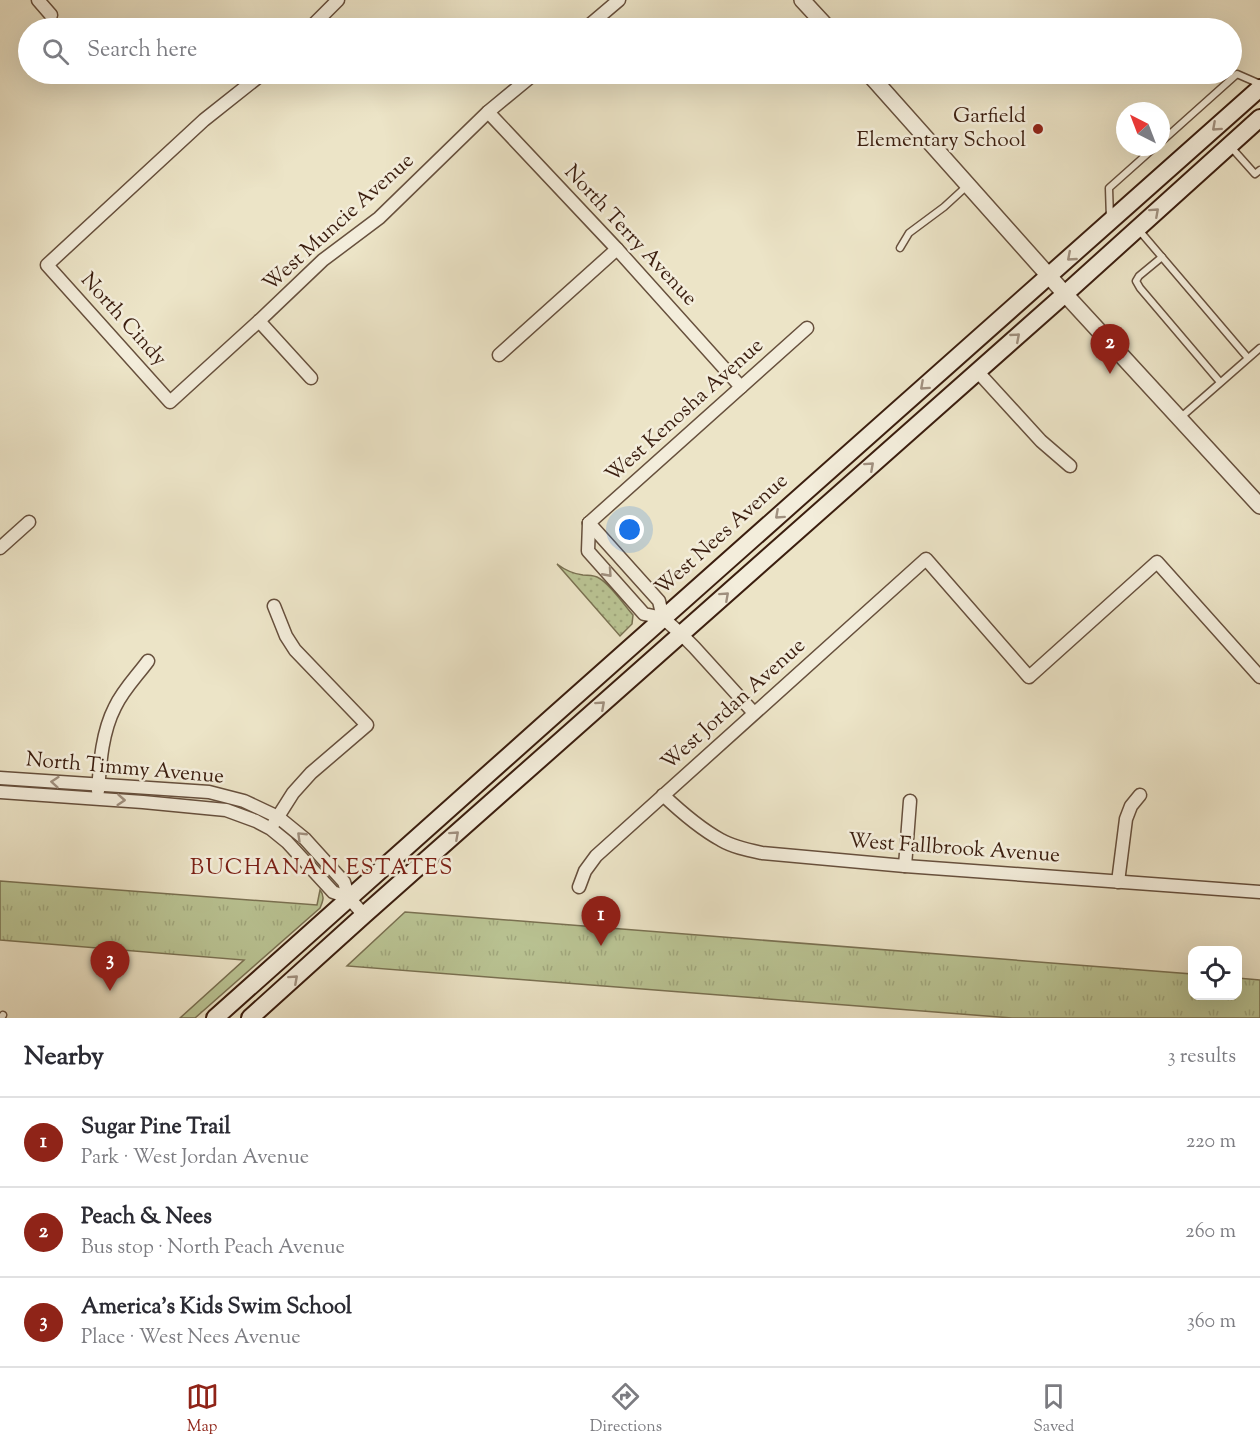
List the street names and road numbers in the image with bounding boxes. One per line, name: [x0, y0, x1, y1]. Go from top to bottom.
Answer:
street label: West Muncie Avenue: [257, 147, 421, 299]
street label: North Terry Avenue: [557, 159, 703, 313]
street label: North Cindy: [73, 267, 174, 374]
street label: West Kenosha Avenue: [599, 332, 771, 490]
street label: West Nees Avenue: [649, 467, 795, 603]
street label: West Jordan Avenue: [655, 632, 813, 778]
street label: North Timmy Avenue: [25, 745, 225, 793]
street label: West Fallbrook Avenue: [847, 827, 1061, 871]

